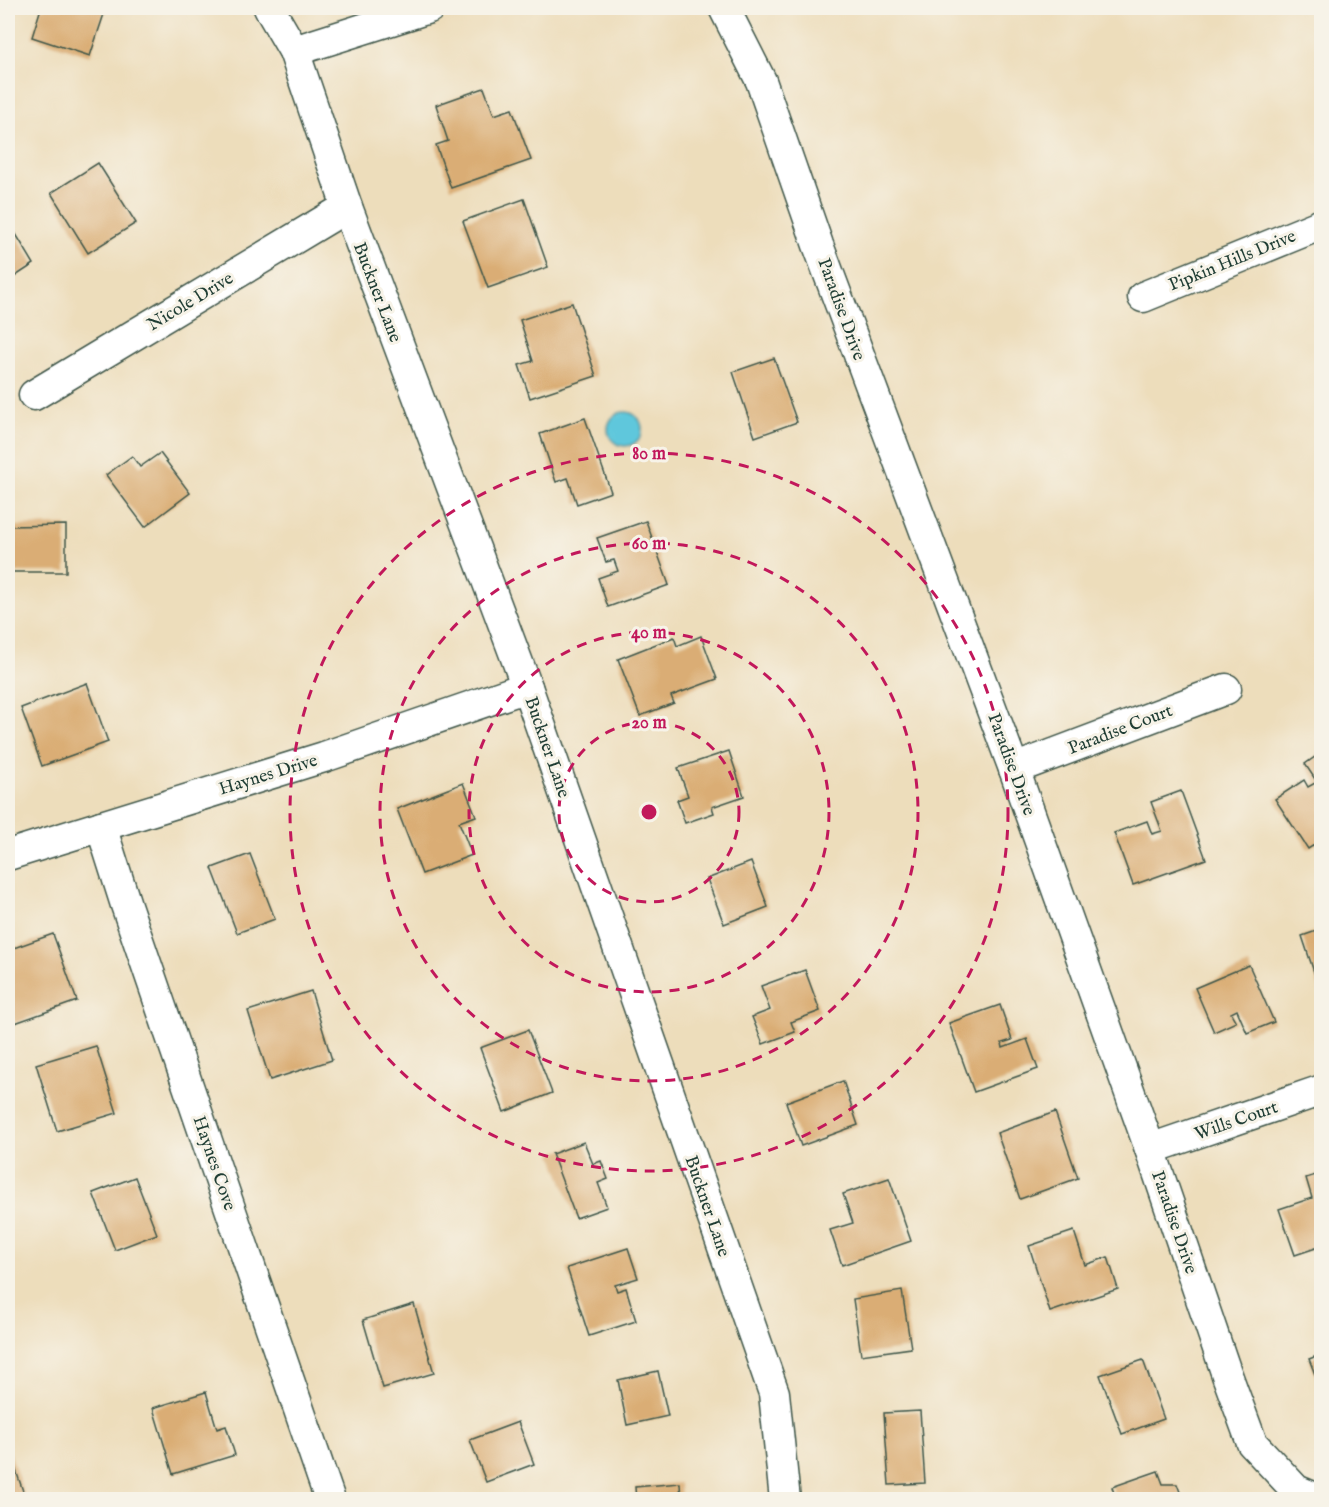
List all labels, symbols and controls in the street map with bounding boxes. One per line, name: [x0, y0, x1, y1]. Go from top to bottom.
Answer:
street label: Pipkin Hills Drive: [1166, 225, 1300, 297]
street label: Buckner Lane: [347, 239, 406, 346]
street label: Paradise Drive: [811, 255, 870, 364]
street label: Nicole Drive: [143, 268, 238, 337]
text: 80 m: [632, 443, 666, 466]
text: 60 m: [632, 533, 666, 556]
text: 40 m: [631, 622, 667, 645]
street label: Buckner Lane: [519, 694, 575, 801]
street label: Paradise Court: [1065, 700, 1176, 761]
street label: Paradise Drive: [981, 710, 1040, 819]
text: 20 m: [631, 712, 667, 735]
street label: Haynes Drive: [216, 750, 321, 801]
centre of rings: [639, 802, 659, 822]
street label: Wills Court: [1192, 1096, 1281, 1146]
street label: Haynes Cove: [187, 1113, 241, 1214]
street label: Buckner Lane: [679, 1153, 735, 1260]
street label: Paradise Drive: [1145, 1168, 1202, 1277]

